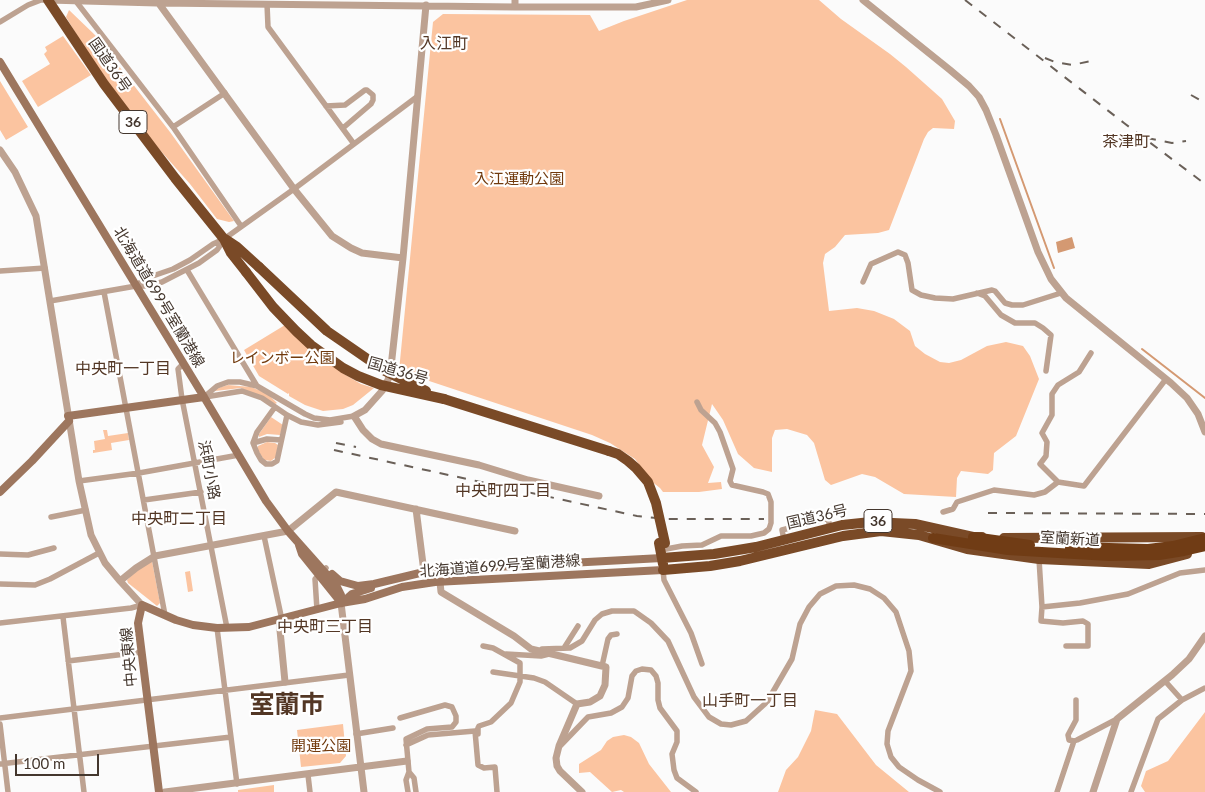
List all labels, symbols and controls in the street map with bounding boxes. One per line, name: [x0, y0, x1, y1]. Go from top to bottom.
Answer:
street label: 国道36号: [85, 34, 135, 96]
district label: 入江町: [420, 34, 468, 54]
road number: 36: [119, 110, 147, 134]
district label: 茶津町: [1102, 132, 1150, 152]
park label: 入江運動公園: [474, 170, 564, 188]
street label: 北海道道699号室蘭港線: [110, 223, 208, 371]
park label: レインボー公園: [230, 349, 334, 367]
street label: 国道36号: [366, 354, 430, 388]
district label: 中央町一丁目: [75, 359, 171, 379]
street label: 浜町小路: [194, 439, 224, 501]
district label: 中央町四丁目: [455, 481, 551, 501]
street label: 国道36号: [785, 501, 849, 533]
district label: 中央町二丁目: [131, 509, 227, 529]
road number: 36: [864, 510, 892, 532]
street label: 室蘭新道: [1040, 528, 1100, 550]
street label: 北海道道699号室蘭港線: [419, 551, 581, 581]
district label: 中央町三丁目: [277, 617, 373, 637]
street label: 中央東線: [117, 626, 141, 688]
district label: 室蘭市: [250, 690, 324, 720]
district label: 山手町一丁目: [702, 691, 798, 711]
park label: 開運公園: [291, 737, 351, 755]
scale bar: [18, 744, 101, 776]
text: 100 m: [23, 754, 65, 772]

